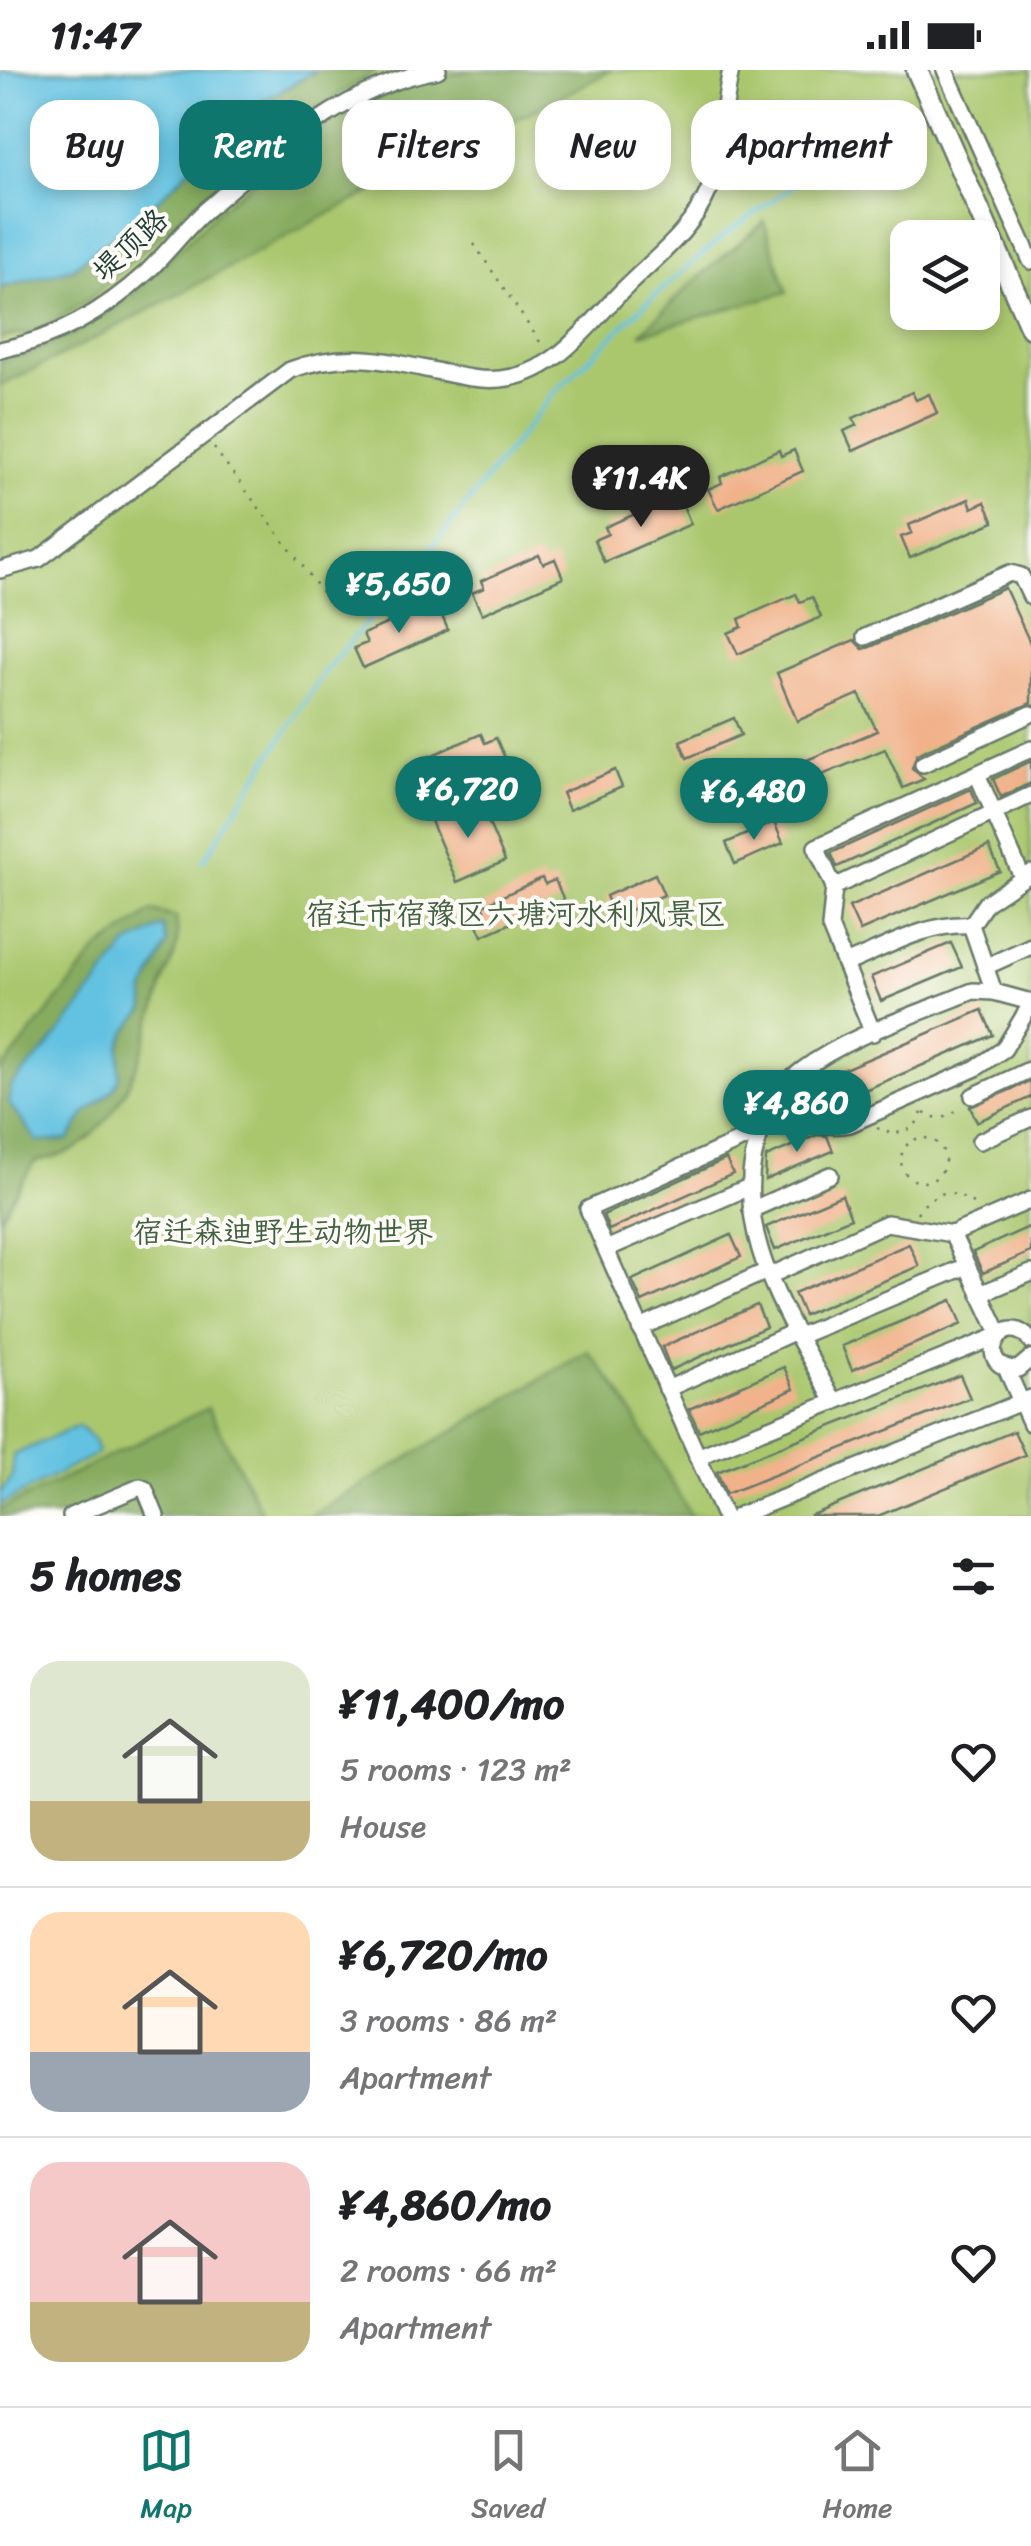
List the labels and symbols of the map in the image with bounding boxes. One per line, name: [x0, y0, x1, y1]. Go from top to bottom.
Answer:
street label: 堤顶路: [79, 195, 181, 295]
pin: ¥11.4K: [560, 445, 722, 530]
pin: ¥5,650: [318, 551, 480, 636]
pin: ¥6,720: [387, 756, 549, 841]
pin: ¥6,480: [673, 758, 835, 843]
park label: 宿迁市宿豫区六塘河水利风景区: [306, 887, 726, 941]
pin: ¥4,860: [716, 1070, 878, 1155]
park label: 宿迁森迪野生动物世界: [133, 1205, 433, 1259]

